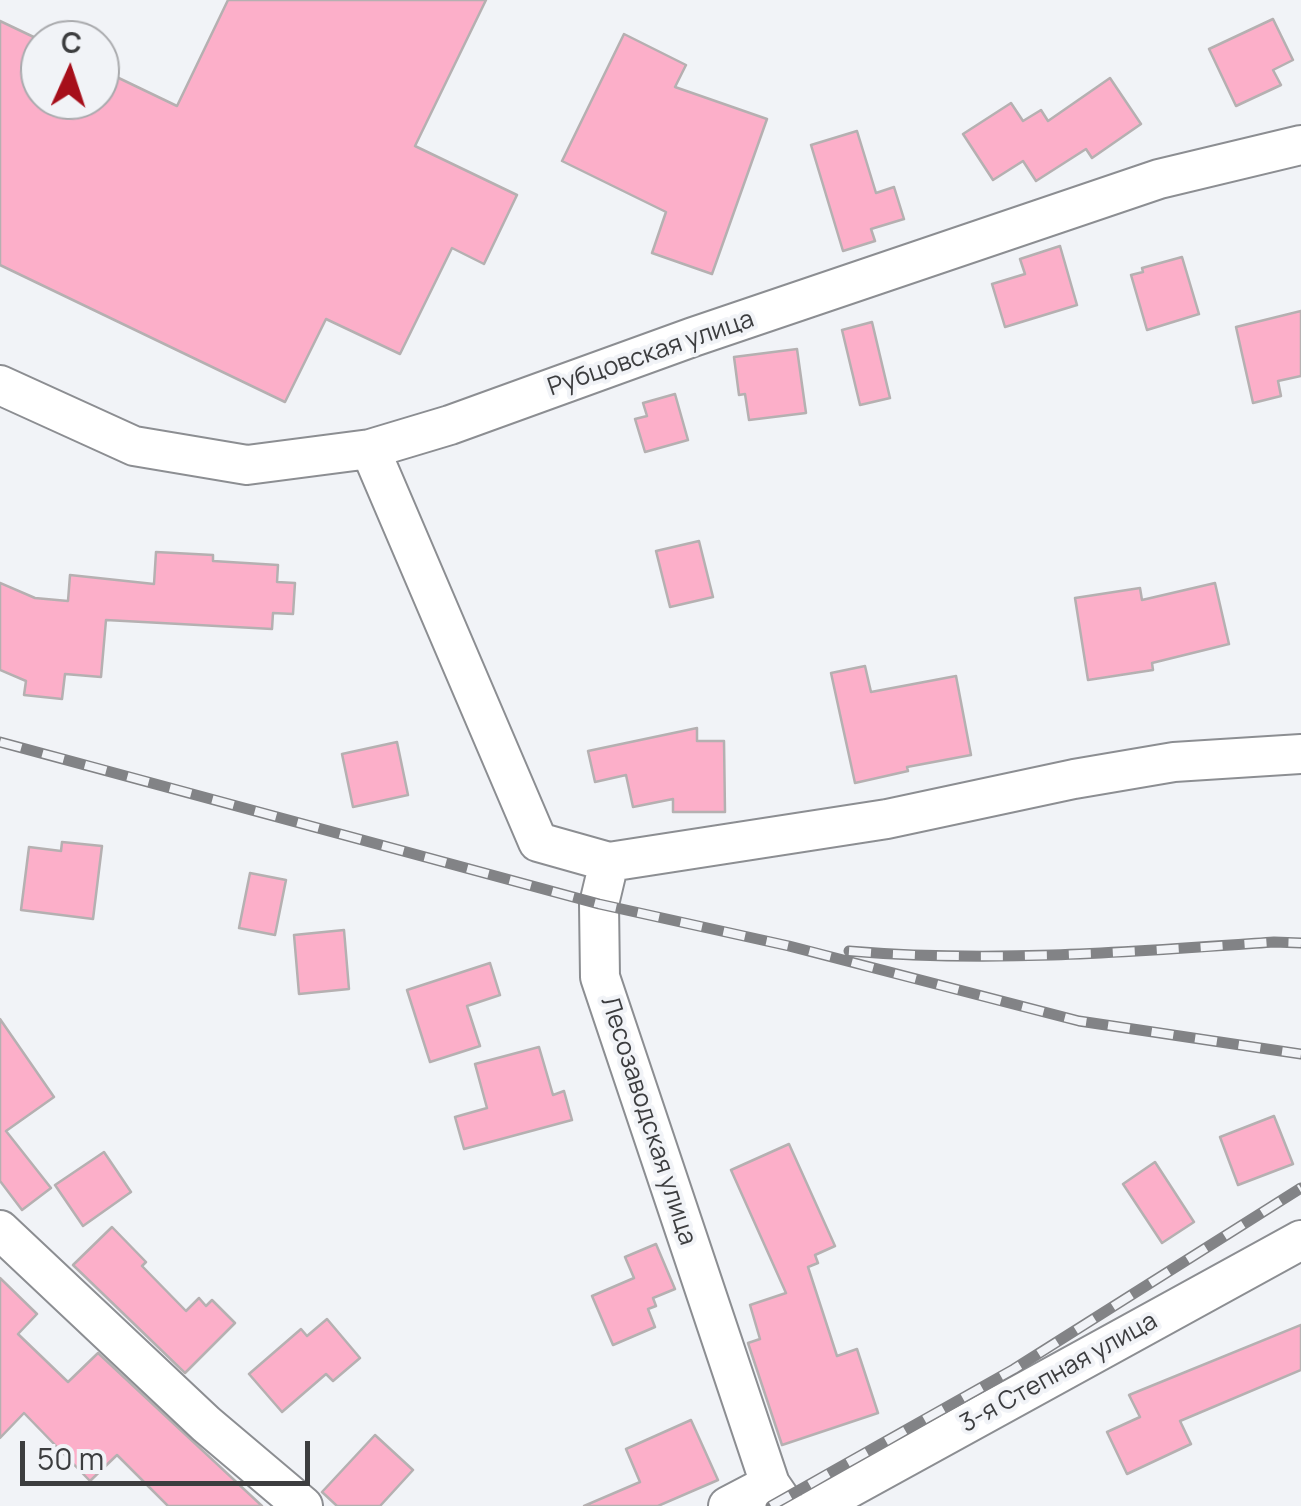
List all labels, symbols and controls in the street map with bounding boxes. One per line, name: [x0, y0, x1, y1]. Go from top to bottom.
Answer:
north arrow: [20, 20, 120, 120]
text: С: [60, 23, 83, 62]
street label: Рубцовская улица: [544, 305, 758, 403]
street label: Лесозаводская улица: [594, 993, 702, 1249]
street label: 3-я Степная улица: [955, 1306, 1163, 1440]
scale bar: [25, 1421, 315, 1483]
text: 50 m: [37, 1438, 104, 1479]

